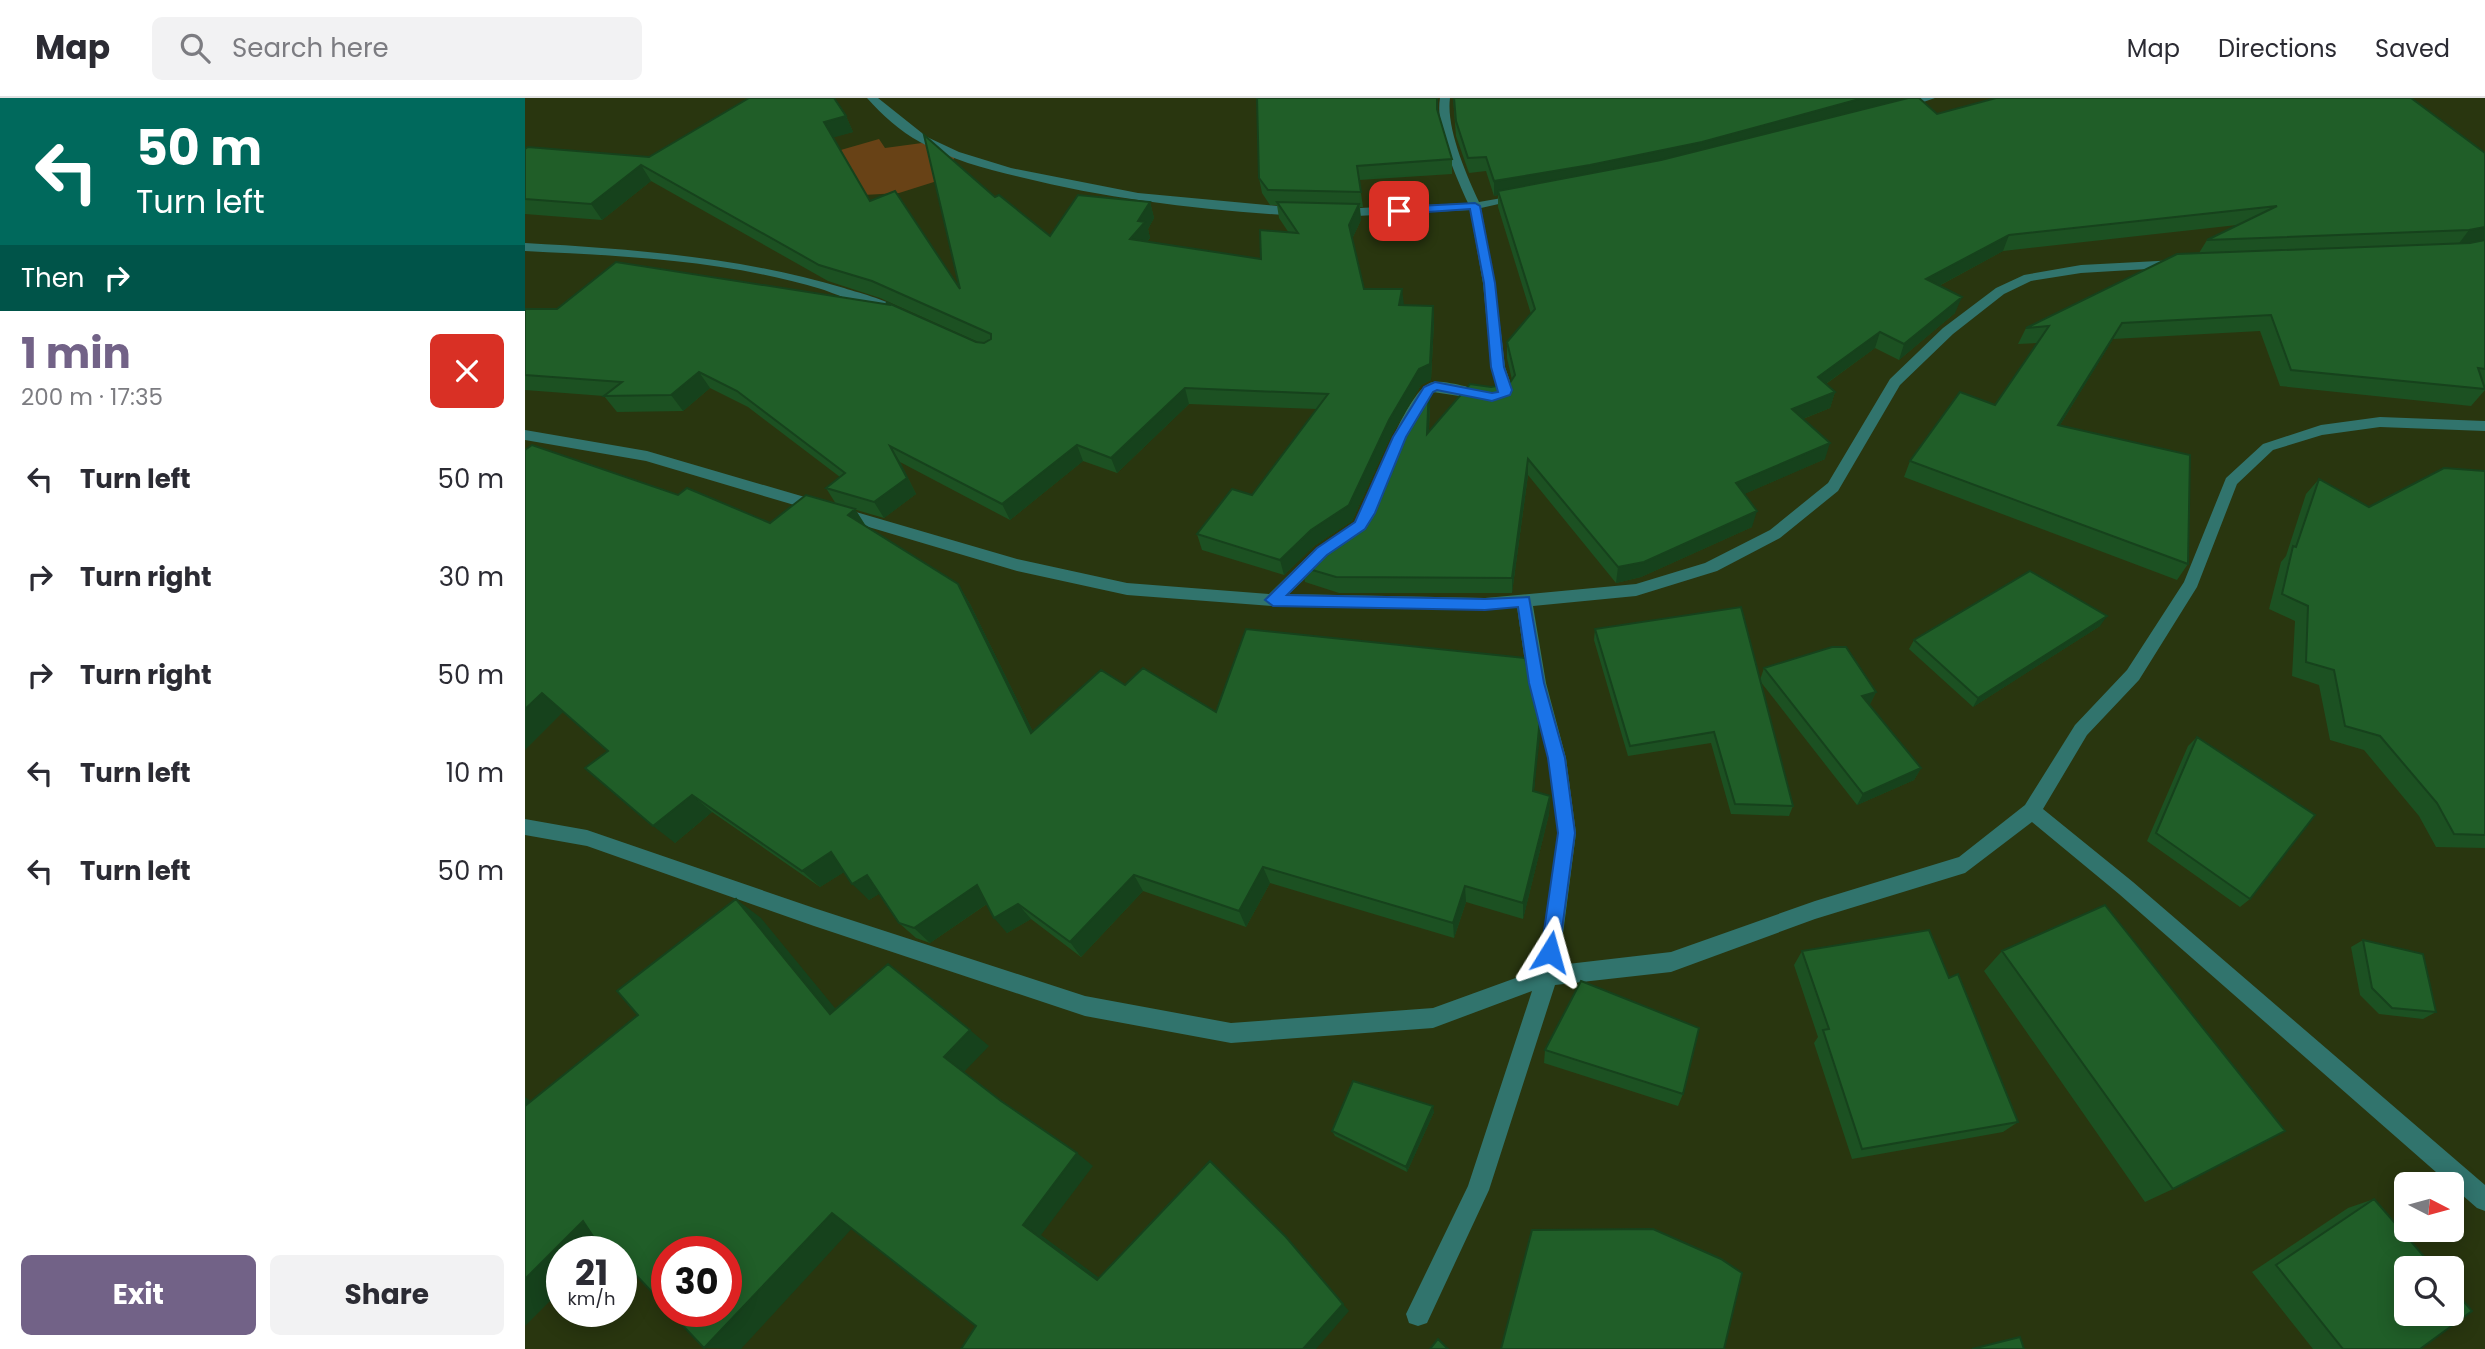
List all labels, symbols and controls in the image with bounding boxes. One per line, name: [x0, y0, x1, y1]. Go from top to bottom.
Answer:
search box: [152, 17, 642, 80]
text: Map: [35, 24, 110, 71]
icon: search: [176, 29, 214, 67]
text: Search here: [232, 30, 389, 66]
text: Map: [2127, 32, 2180, 65]
text: Directions: [2218, 32, 2337, 65]
text: Saved: [2375, 32, 2450, 65]
text: 50 m: [136, 114, 262, 182]
icon: left: [21, 126, 112, 217]
text: Turn left: [136, 179, 265, 224]
pin: [1369, 181, 1429, 241]
icon: arrive: [1380, 192, 1418, 230]
icon: right: [98, 259, 136, 297]
text: Then: [21, 260, 84, 296]
text: 1 min: [21, 324, 131, 383]
button: close: [430, 334, 504, 408]
text: 200 m · 17:35: [21, 381, 163, 413]
icon: left: [21, 460, 59, 498]
text: Turn left: [80, 461, 191, 497]
text: 50 m: [438, 461, 504, 497]
icon: right: [21, 558, 59, 596]
text: Turn right: [80, 559, 212, 595]
text: 30 m: [439, 559, 504, 595]
icon: right: [21, 656, 59, 694]
text: Turn right: [80, 657, 212, 693]
text: 50 m: [438, 657, 504, 693]
icon: left: [21, 754, 59, 792]
text: Turn left: [80, 755, 191, 791]
text: 10 m: [446, 755, 504, 791]
icon: left: [21, 852, 59, 890]
text: Turn left: [80, 853, 191, 889]
text: 50 m: [438, 853, 504, 889]
position arrow: [1513, 915, 1587, 989]
north arrow: [2394, 1172, 2464, 1242]
map controls: [2394, 1172, 2464, 1326]
speed limit sign: 30: [651, 1236, 742, 1327]
text: 21: [575, 1248, 608, 1297]
button: Exit: [21, 1255, 256, 1335]
button: Share: [270, 1255, 504, 1335]
button: search: [2394, 1256, 2464, 1326]
text: km/h: [568, 1286, 615, 1311]

